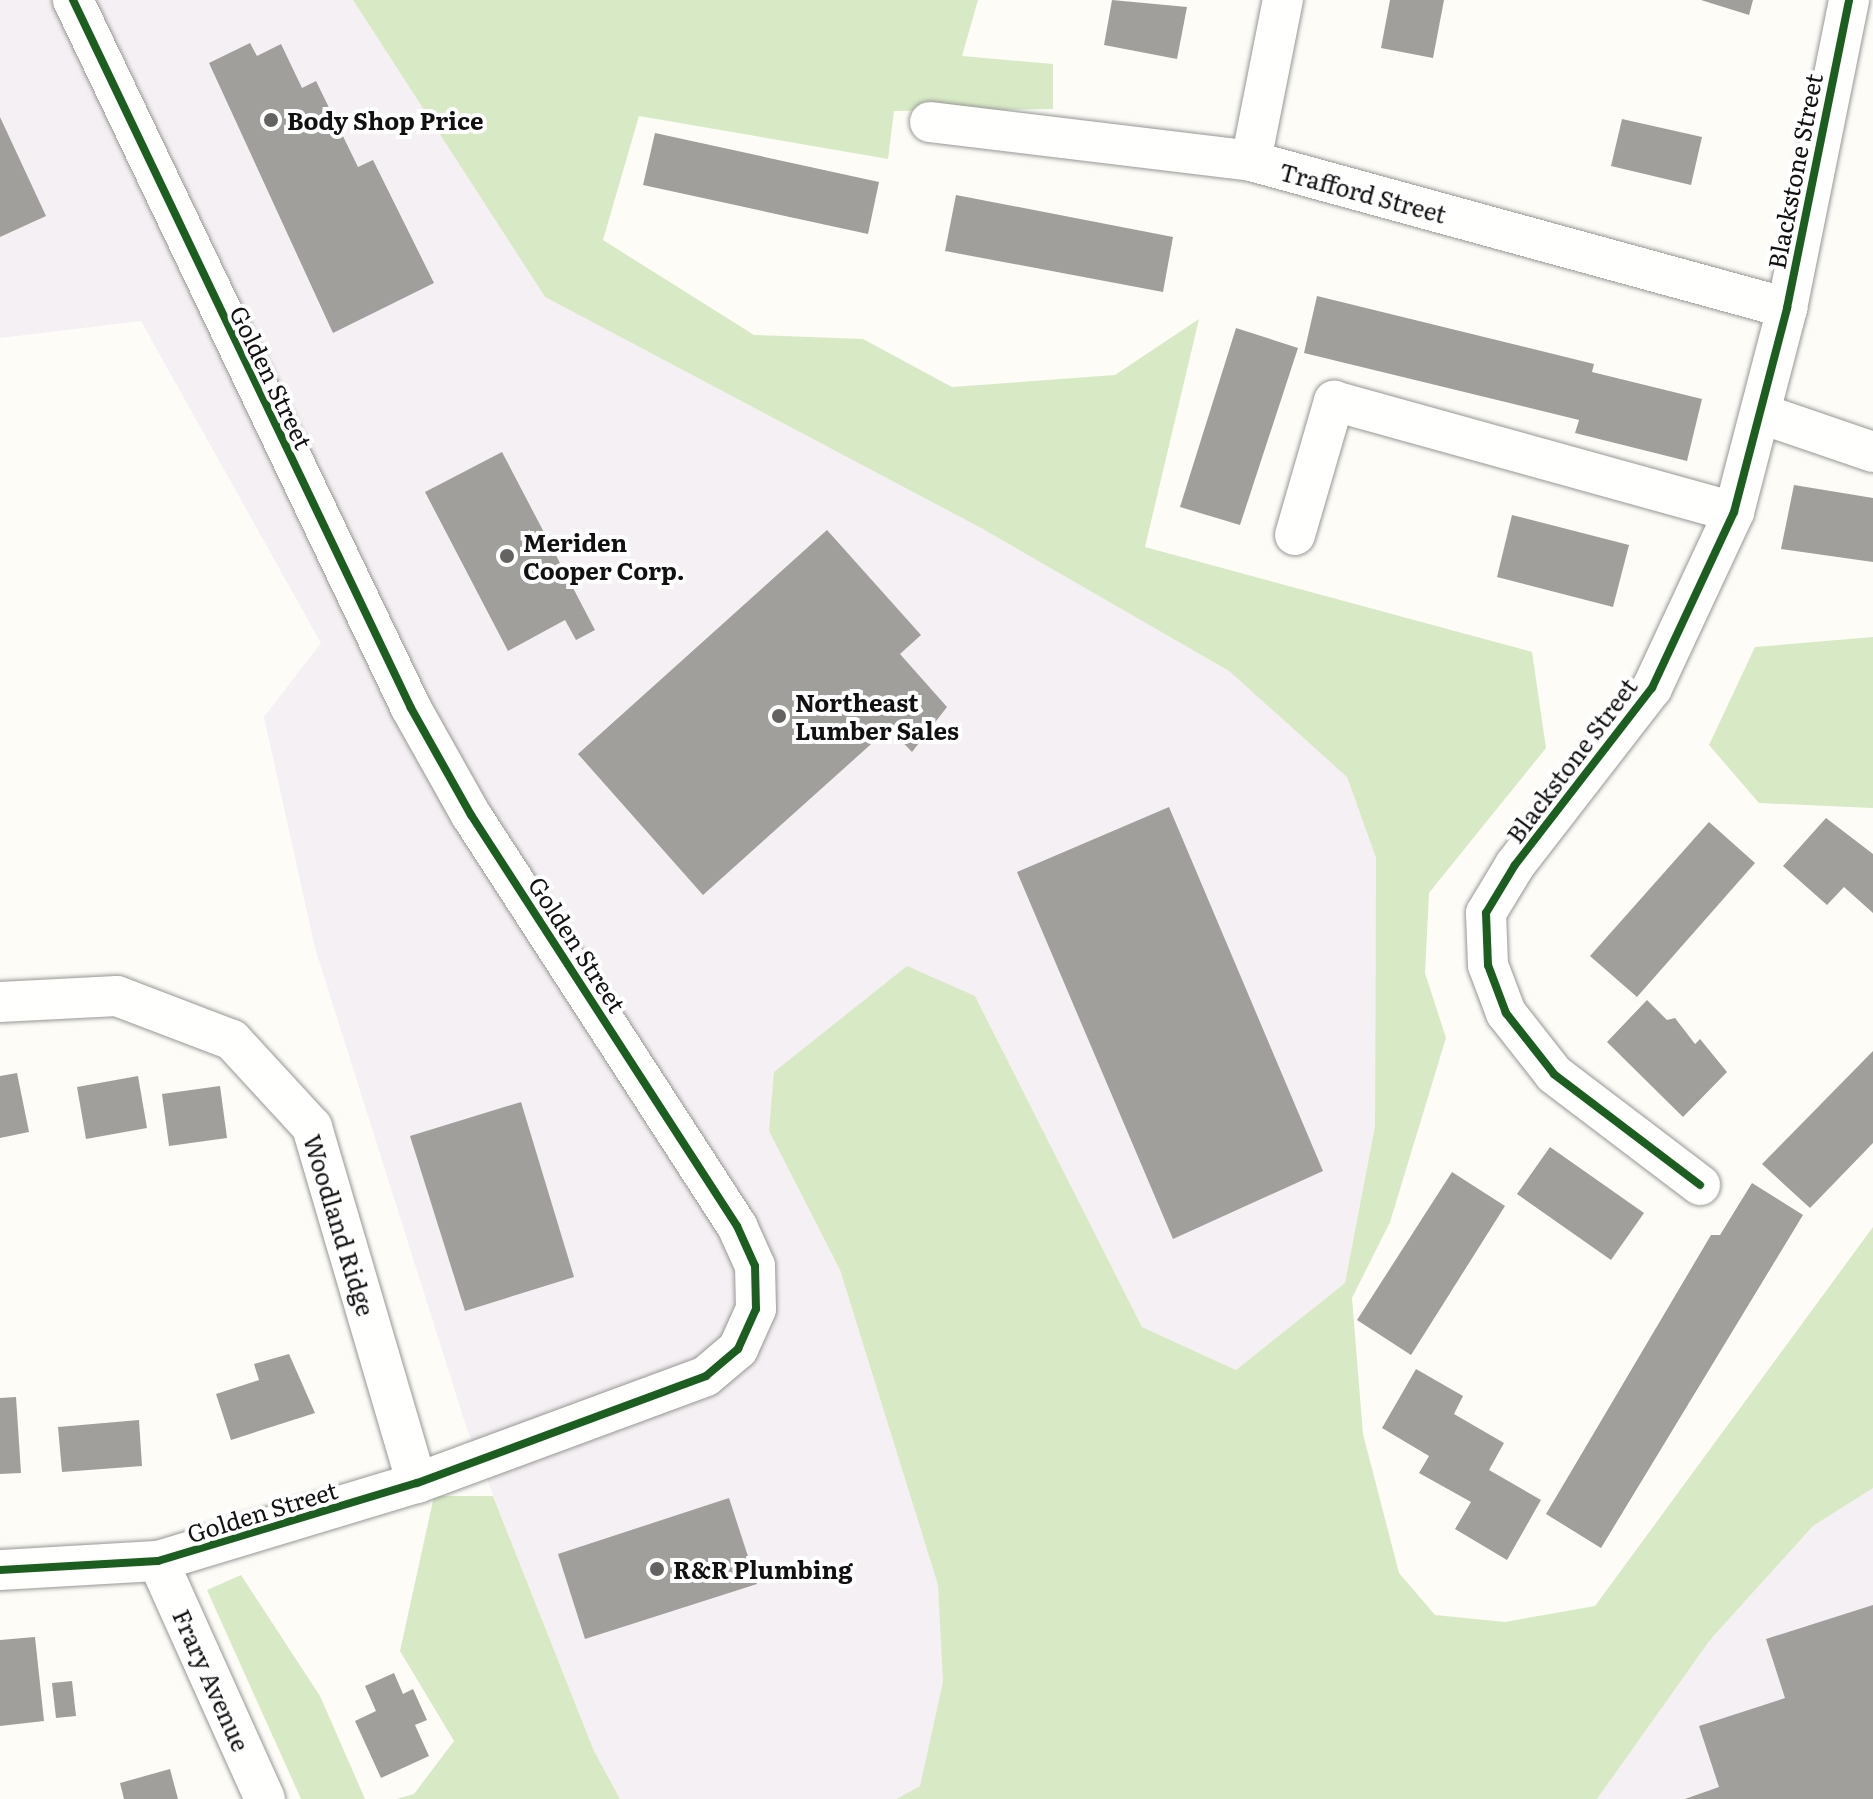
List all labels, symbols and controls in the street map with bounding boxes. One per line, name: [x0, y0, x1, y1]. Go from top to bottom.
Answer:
street label: Blackstone Street: [1761, 71, 1827, 271]
place label: Body Shop Price: [287, 106, 484, 134]
marker: Body Shop Price: [262, 111, 280, 129]
street label: Trafford Street: [1276, 156, 1450, 228]
street label: Golden Street: [225, 301, 319, 453]
place label: Meriden Cooper Corp.: [523, 528, 685, 584]
marker: Meriden Cooper Corp.: [498, 547, 516, 565]
street label: Blackstone Street: [1500, 672, 1642, 848]
place label: Northeast Lumber Sales: [795, 688, 959, 744]
marker: Northeast Lumber Sales: [770, 707, 788, 725]
street label: Golden Street: [524, 871, 632, 1017]
street label: Woodland Ridge: [299, 1131, 381, 1319]
street label: Golden Street: [183, 1474, 341, 1548]
place label: R&R Plumbing: [673, 1555, 853, 1583]
marker: R&R Plumbing: [648, 1560, 666, 1578]
street label: Frary Avenue: [168, 1604, 256, 1756]

